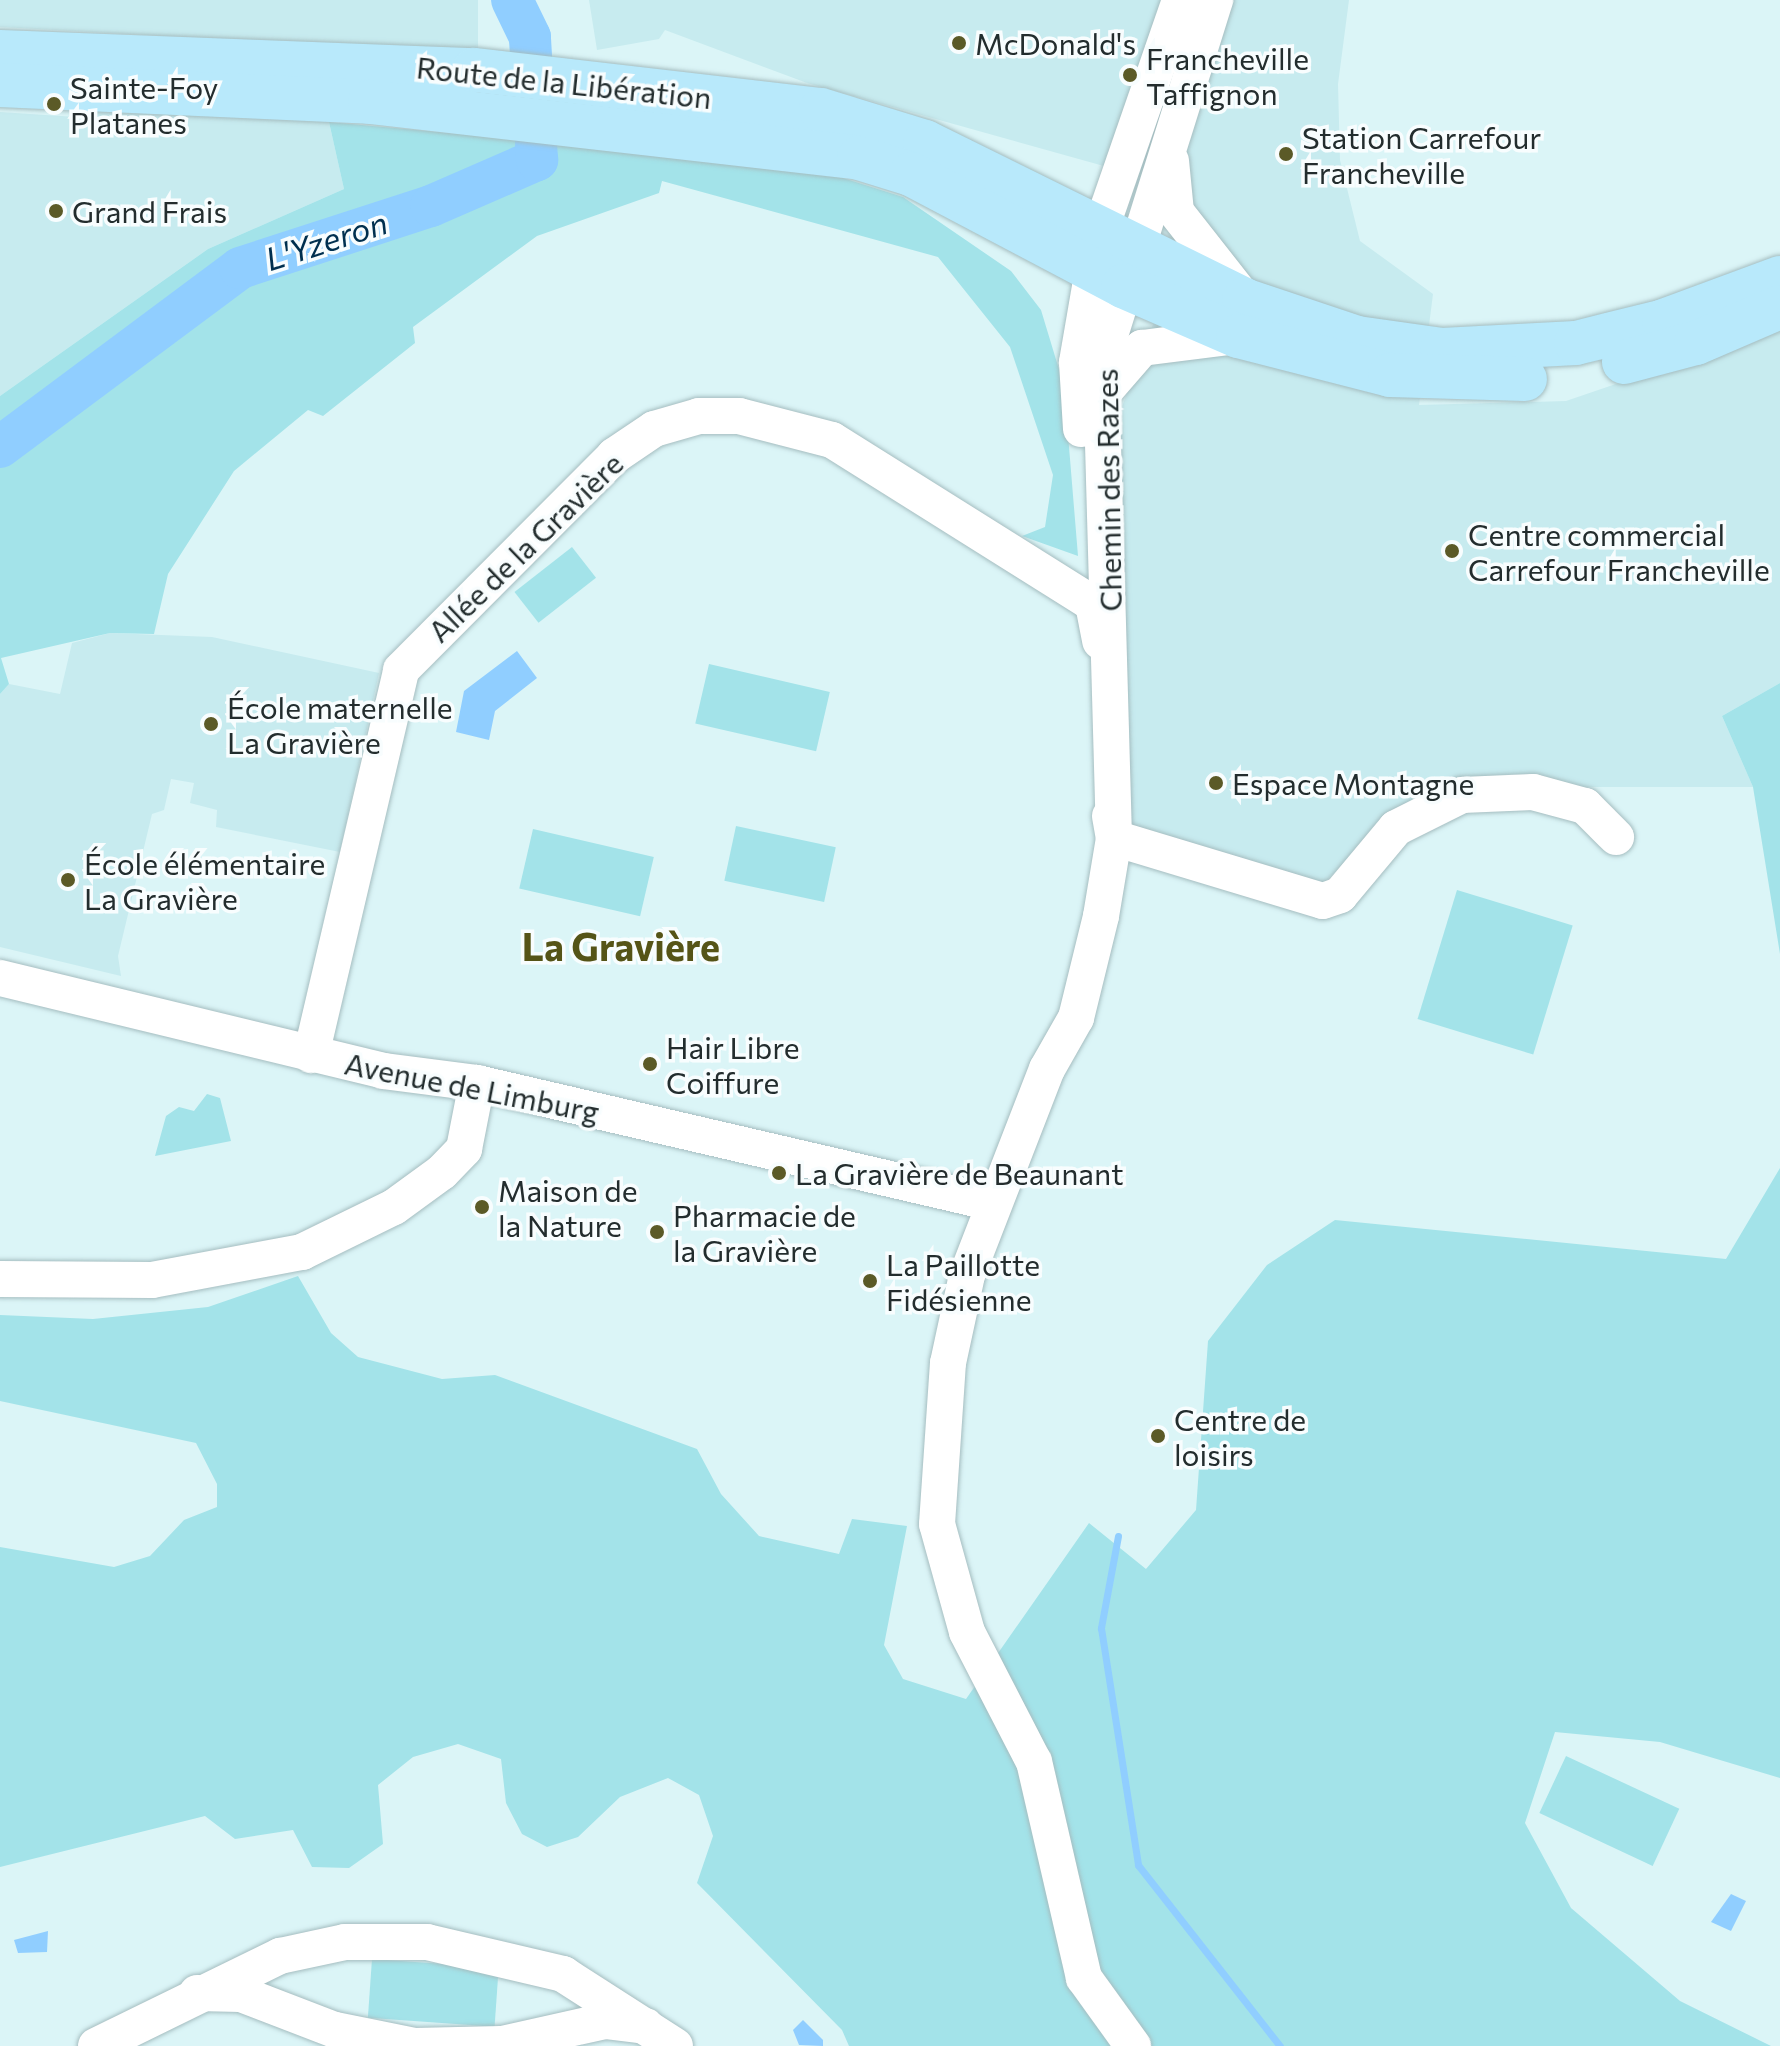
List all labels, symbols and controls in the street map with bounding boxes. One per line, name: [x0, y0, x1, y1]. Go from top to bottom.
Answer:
place label: McDonald's: [975, 25, 1136, 61]
marker: McDonald's: [950, 34, 968, 52]
place label: Francheville Taffignon: [1146, 40, 1309, 110]
street label: Route de la Libération: [415, 49, 713, 115]
marker: Francheville Taffignon: [1121, 66, 1139, 84]
place label: Sainte-Foy Platanes: [70, 69, 218, 140]
marker: Sainte-Foy Platanes: [45, 95, 63, 113]
place label: Station Carrefour Francheville: [1302, 119, 1541, 190]
marker: Station Carrefour Francheville: [1277, 145, 1295, 163]
place label: Grand Frais: [72, 193, 227, 229]
marker: Grand Frais: [47, 202, 65, 220]
water label: L'Yzeron: [260, 202, 392, 278]
street label: Chemin des Razes: [1088, 368, 1128, 612]
street label: Allée de la Gravière: [420, 445, 630, 649]
place label: Centre commercial Carrefour Francheville: [1468, 516, 1770, 586]
marker: Centre commercial Carrefour Francheville: [1443, 542, 1461, 560]
place label: École maternelle La Gravière: [227, 689, 453, 760]
marker: École maternelle La Gravière: [202, 715, 220, 733]
place label: Espace Montagne: [1232, 765, 1474, 801]
marker: Espace Montagne: [1207, 774, 1225, 792]
place label: École élémentaire La Gravière: [84, 845, 325, 916]
marker: École élémentaire La Gravière: [59, 871, 77, 889]
district label: La Gravière: [522, 923, 720, 969]
place label: Hair Libre Coiffure: [666, 1029, 800, 1100]
street label: Avenue de Limburg: [342, 1045, 602, 1129]
marker: Hair Libre Coiffure: [641, 1055, 659, 1073]
place label: La Gravière de Beaunant: [795, 1155, 1123, 1191]
marker: La Gravière de Beaunant: [770, 1164, 788, 1182]
place label: Maison de la Nature: [498, 1172, 637, 1242]
place label: Pharmacie de la Gravière: [673, 1197, 856, 1268]
marker: Maison de la Nature: [473, 1198, 491, 1216]
marker: Pharmacie de la Gravière: [648, 1223, 666, 1241]
place label: La Paillotte Fidésienne: [886, 1246, 1040, 1316]
marker: La Paillotte Fidésienne: [861, 1272, 879, 1290]
place label: Centre de loisirs: [1174, 1401, 1306, 1472]
marker: Centre de loisirs: [1149, 1427, 1167, 1445]

